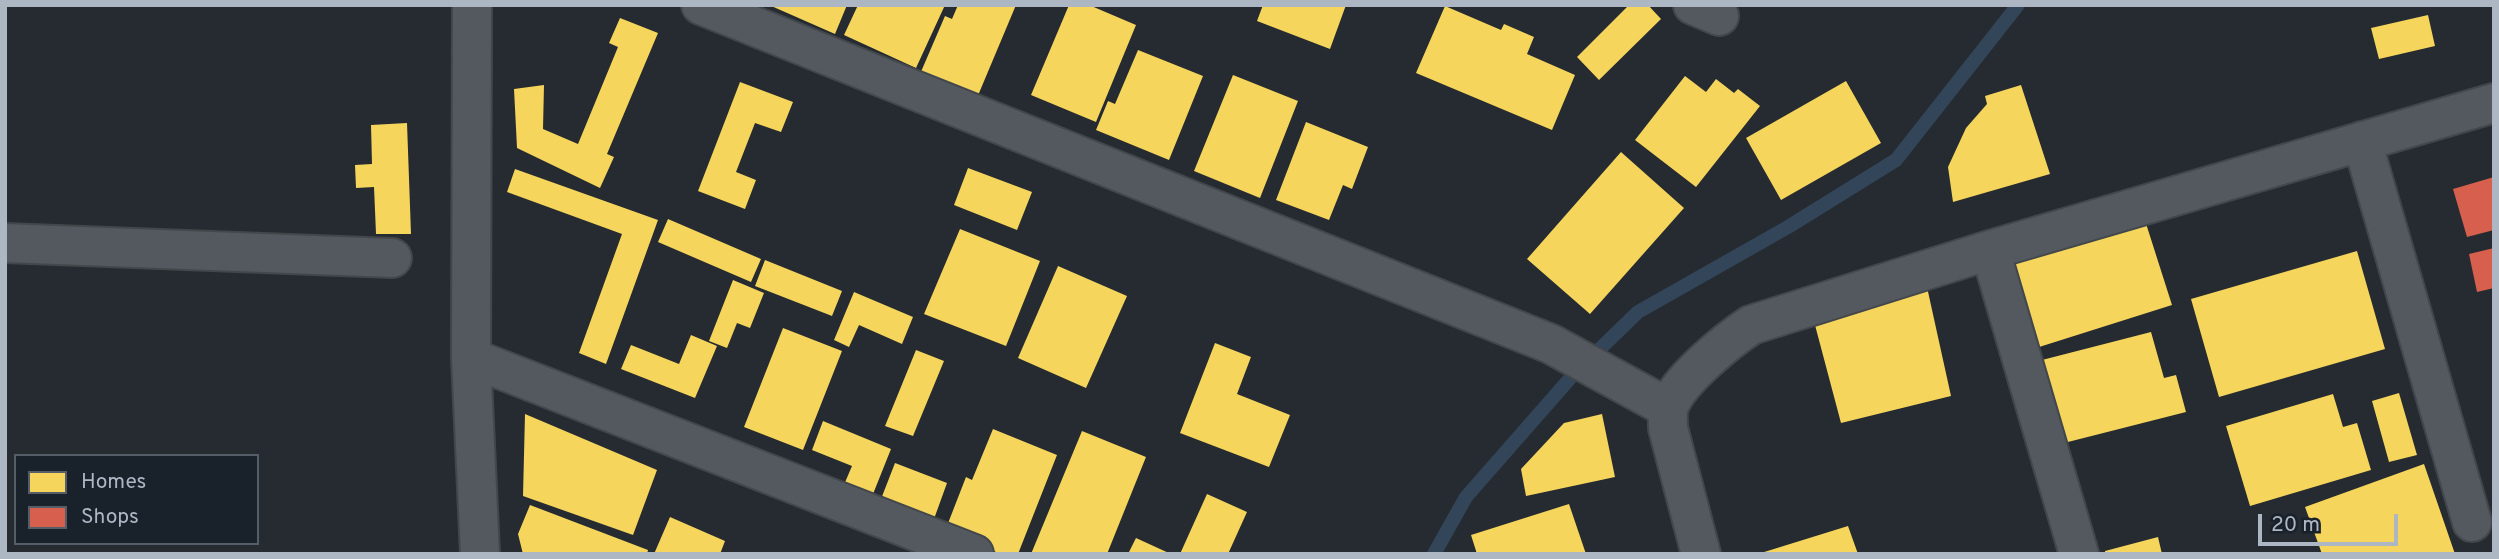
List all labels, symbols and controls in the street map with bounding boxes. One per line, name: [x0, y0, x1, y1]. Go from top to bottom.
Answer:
legend: [14, 454, 259, 545]
text: Homes: [81, 469, 146, 496]
scale bar: [2261, 500, 2401, 544]
text: Shops: [81, 504, 139, 531]
text: 20 m: [2271, 512, 2320, 539]

